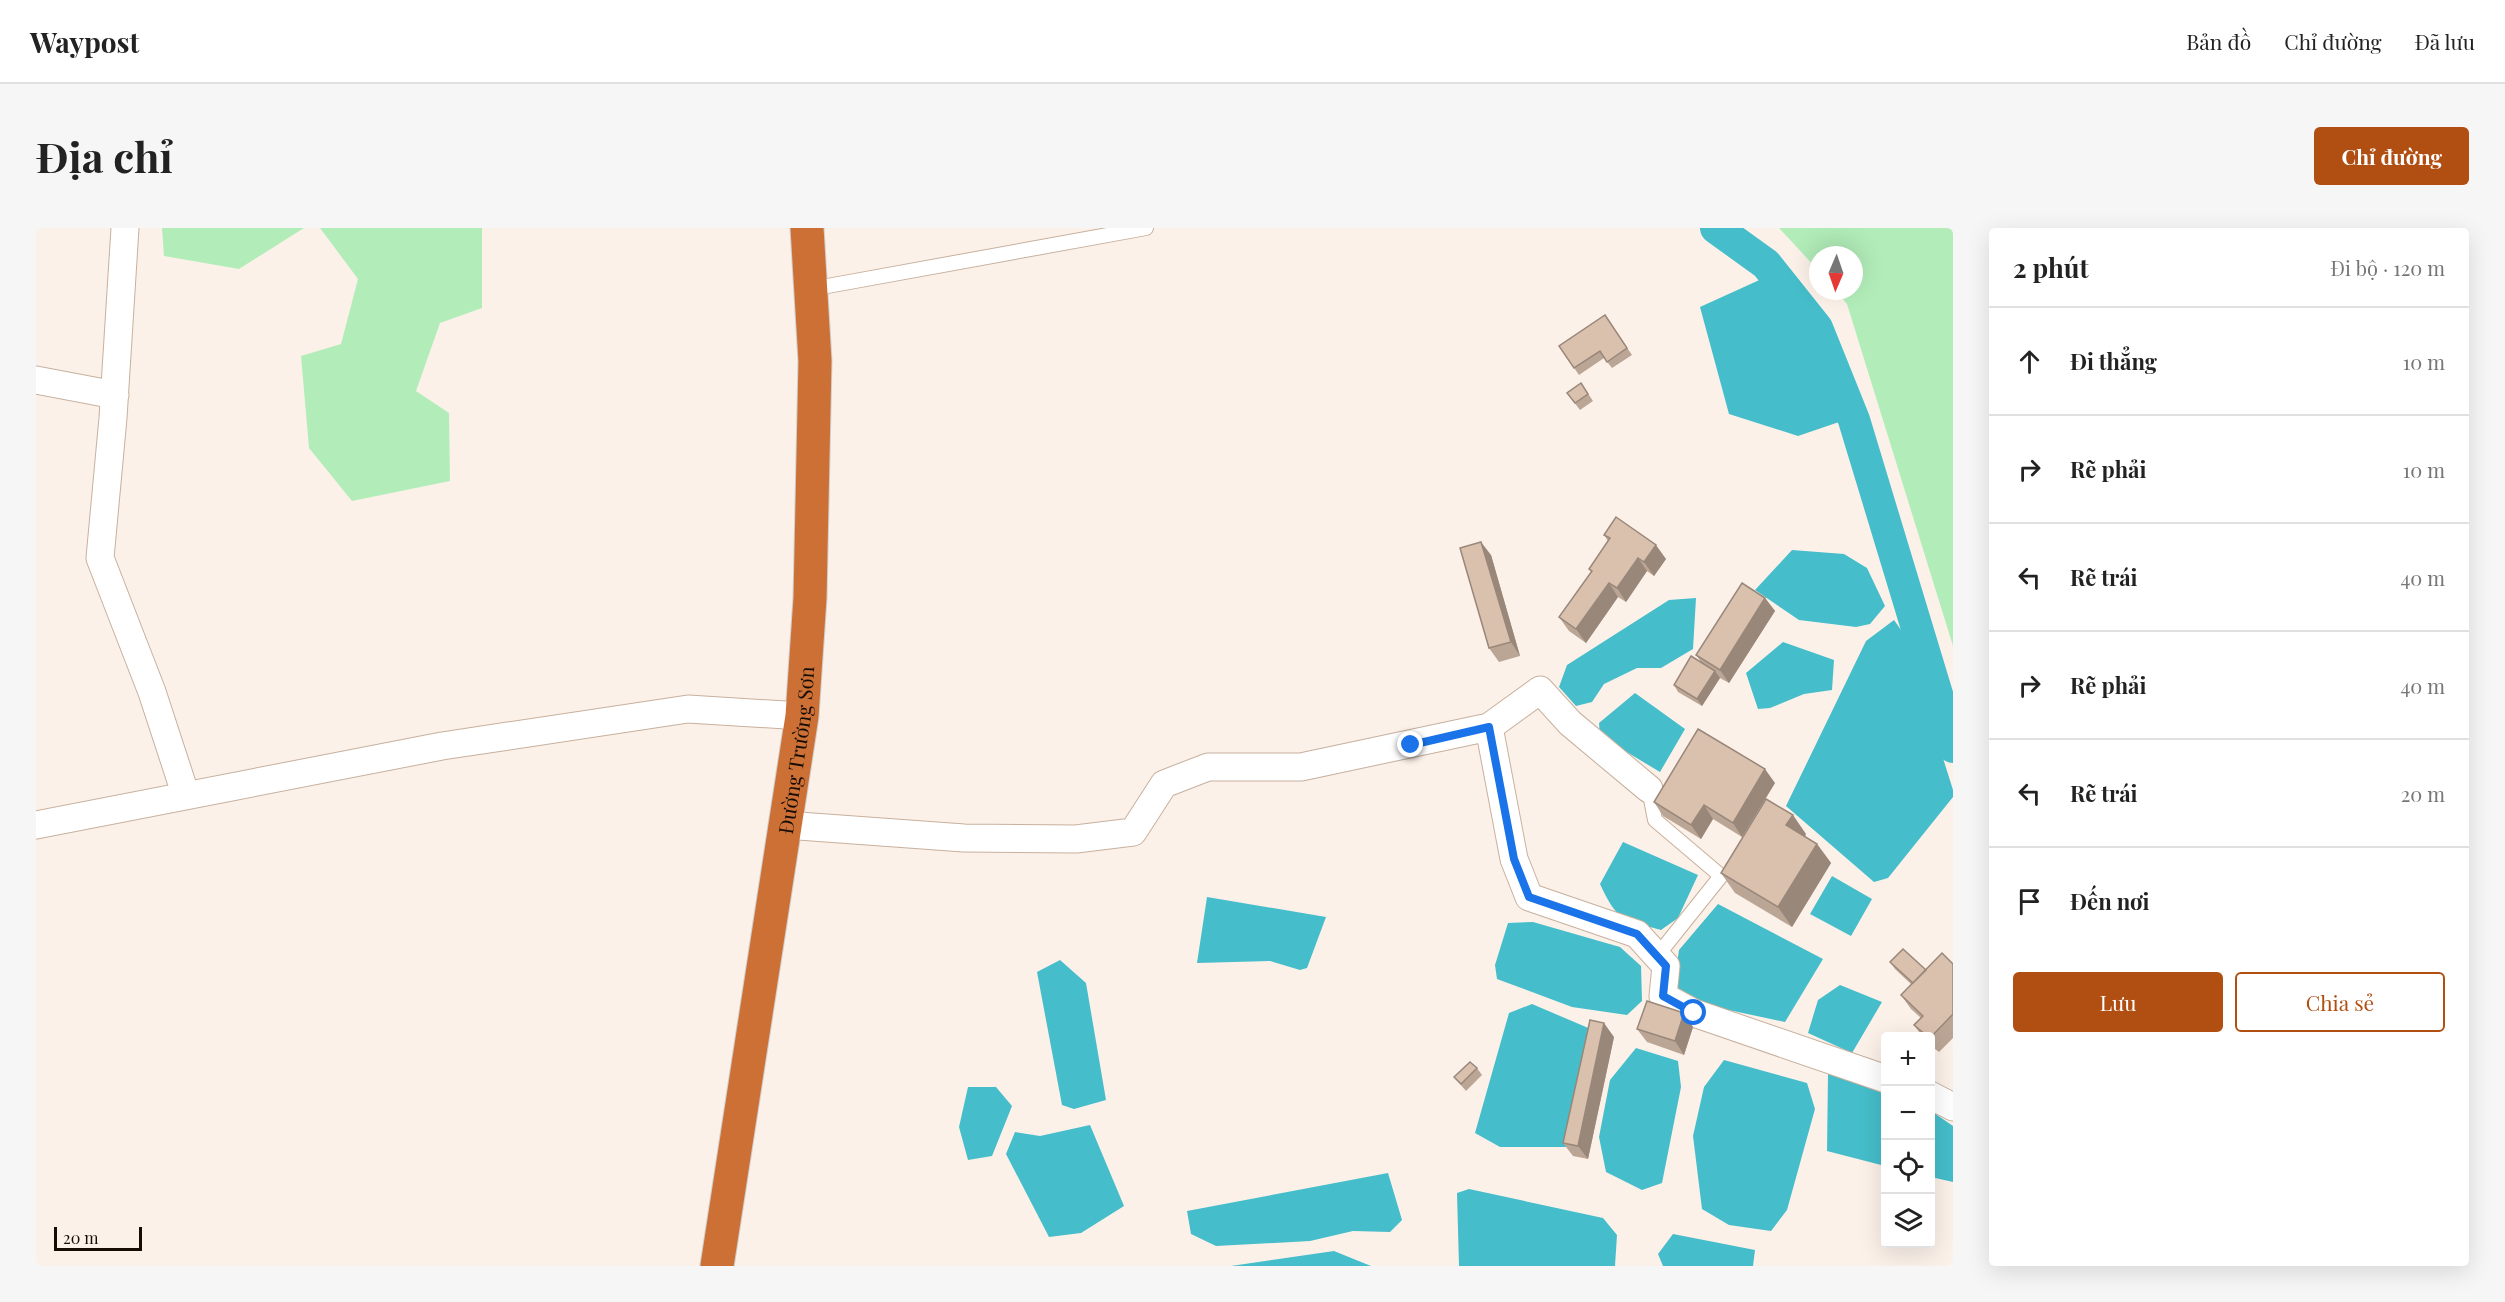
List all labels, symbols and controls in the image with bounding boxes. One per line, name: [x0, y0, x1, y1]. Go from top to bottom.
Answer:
text: Waypost: [30, 23, 139, 60]
text: Bản đồ: [2186, 27, 2251, 55]
text: Chỉ đường: [2284, 27, 2382, 55]
text: Đã lưu: [2415, 27, 2475, 55]
button: Chỉ đường: [2314, 127, 2469, 185]
text: Địa chỉ: [36, 128, 173, 184]
north arrow: [1809, 246, 1863, 300]
text: 2 phút: [2013, 250, 2089, 285]
text: Đi bộ · 120 m: [2331, 254, 2445, 281]
icon: ahead: [2013, 345, 2046, 378]
text: Đi thẳng: [2070, 346, 2157, 376]
text: 10 m: [2403, 348, 2445, 375]
icon: right: [2013, 453, 2046, 486]
text: Rẽ phải: [2070, 454, 2146, 484]
text: 10 m: [2403, 456, 2445, 483]
icon: left: [2013, 561, 2046, 594]
text: Rẽ trái: [2070, 562, 2138, 592]
text: 40 m: [2400, 564, 2445, 591]
street label: Đường Trường Sơn: [770, 665, 819, 836]
icon: right: [2013, 669, 2046, 702]
text: Rẽ phải: [2070, 670, 2146, 700]
text: 40 m: [2400, 672, 2445, 699]
route end: [1397, 731, 1423, 757]
icon: left: [2013, 777, 2046, 810]
text: Rẽ trái: [2070, 778, 2138, 808]
text: 20 m: [2401, 780, 2445, 807]
icon: arrive: [2013, 885, 2046, 918]
text: Đến nơi: [2070, 886, 2149, 916]
button: Lưu: [2013, 972, 2223, 1032]
button: Chia sẻ: [2235, 972, 2445, 1032]
route start: [1680, 999, 1706, 1025]
map controls: [1881, 1032, 1935, 1248]
button: +: [1881, 1032, 1935, 1086]
button: −: [1881, 1086, 1935, 1140]
button: locate: [1881, 1140, 1935, 1194]
button: layers: [1881, 1194, 1935, 1248]
scale bar: [54, 1224, 142, 1252]
text: 20 m: [63, 1227, 98, 1248]

